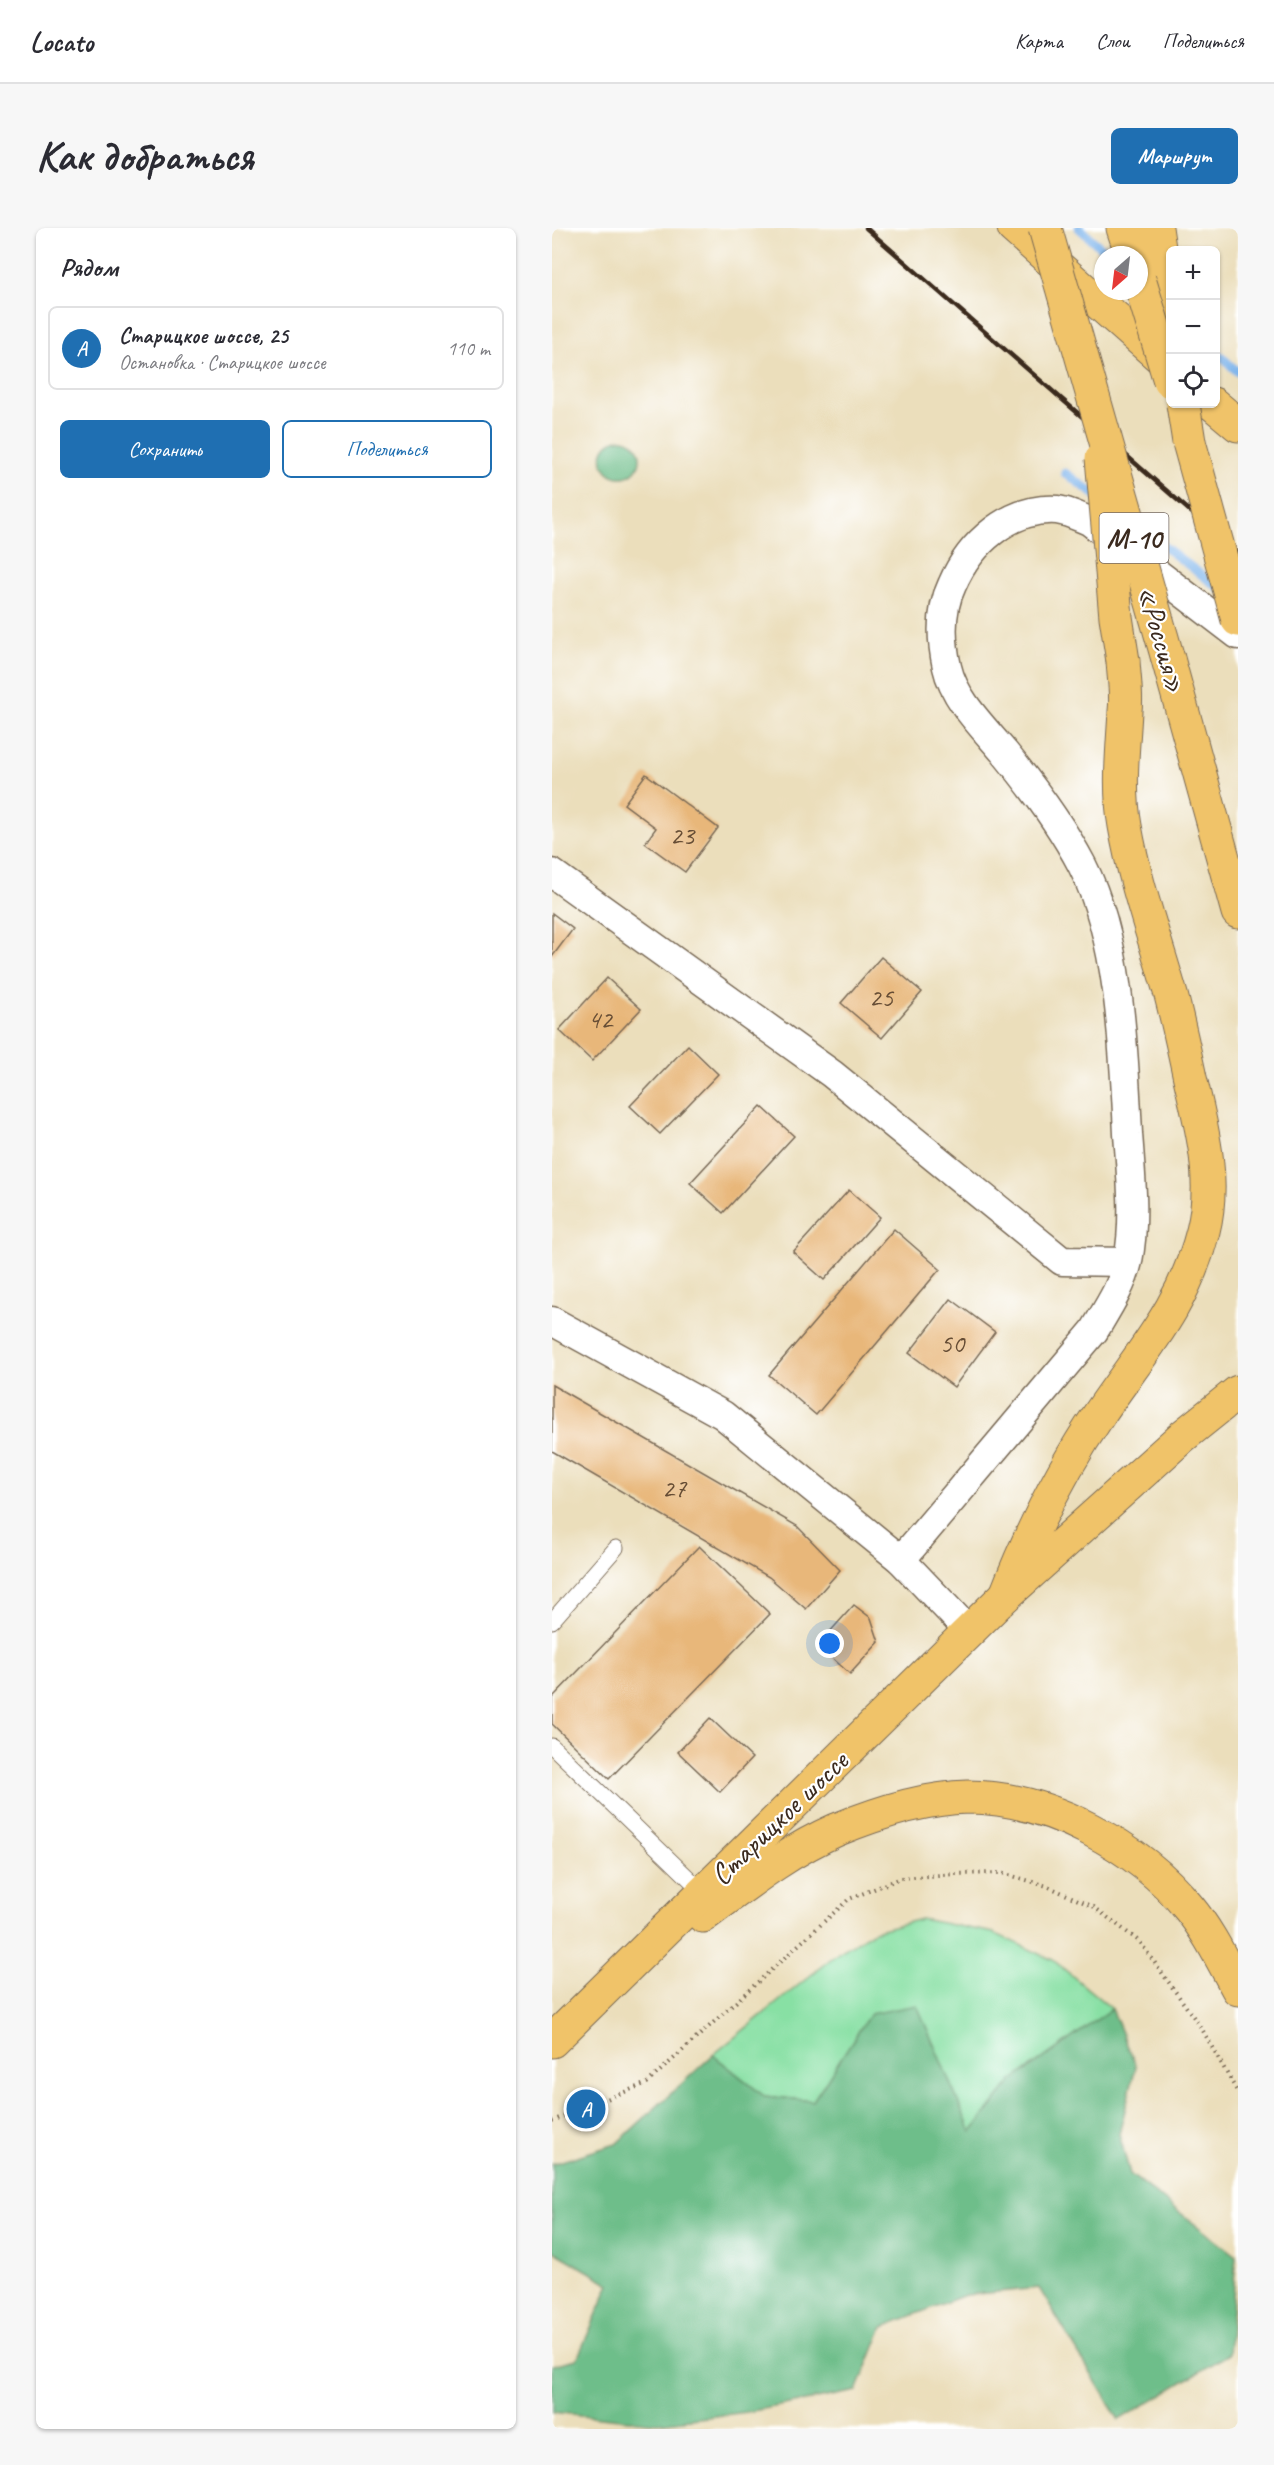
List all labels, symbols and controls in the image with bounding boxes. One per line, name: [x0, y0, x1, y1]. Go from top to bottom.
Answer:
text: Locato: [30, 24, 93, 59]
text: Карта: [1015, 28, 1063, 54]
text: Слои: [1096, 28, 1130, 54]
text: Поделиться: [1163, 28, 1244, 54]
button: Маршрут: [1111, 128, 1238, 184]
text: Как добраться: [36, 130, 253, 183]
north arrow: [1094, 246, 1148, 300]
map controls: [1166, 246, 1220, 408]
button: +: [1166, 246, 1220, 300]
text: Рядом: [60, 251, 118, 284]
button: −: [1166, 300, 1220, 354]
text: Старицкое шоссе, 25: [119, 322, 288, 350]
text: A: [76, 336, 87, 361]
text: 110 m: [447, 336, 490, 361]
text: Остановка · Старицкое шоссе: [119, 350, 326, 375]
button: locate: [1166, 354, 1220, 408]
button: Сохранить: [60, 420, 270, 478]
button: Поделиться: [282, 420, 492, 478]
road number: М-10: [1100, 513, 1168, 563]
street label: «Россия»: [1129, 581, 1195, 697]
house number: 23: [670, 818, 696, 852]
house number: 25: [869, 980, 895, 1014]
house number: 42: [588, 1002, 614, 1036]
house number: 50: [940, 1326, 966, 1360]
house number: 27: [662, 1471, 688, 1505]
your location: [815, 1629, 844, 1658]
street label: Старицкое шоссе: [702, 1741, 858, 1893]
pin: A: [567, 2086, 606, 2132]

